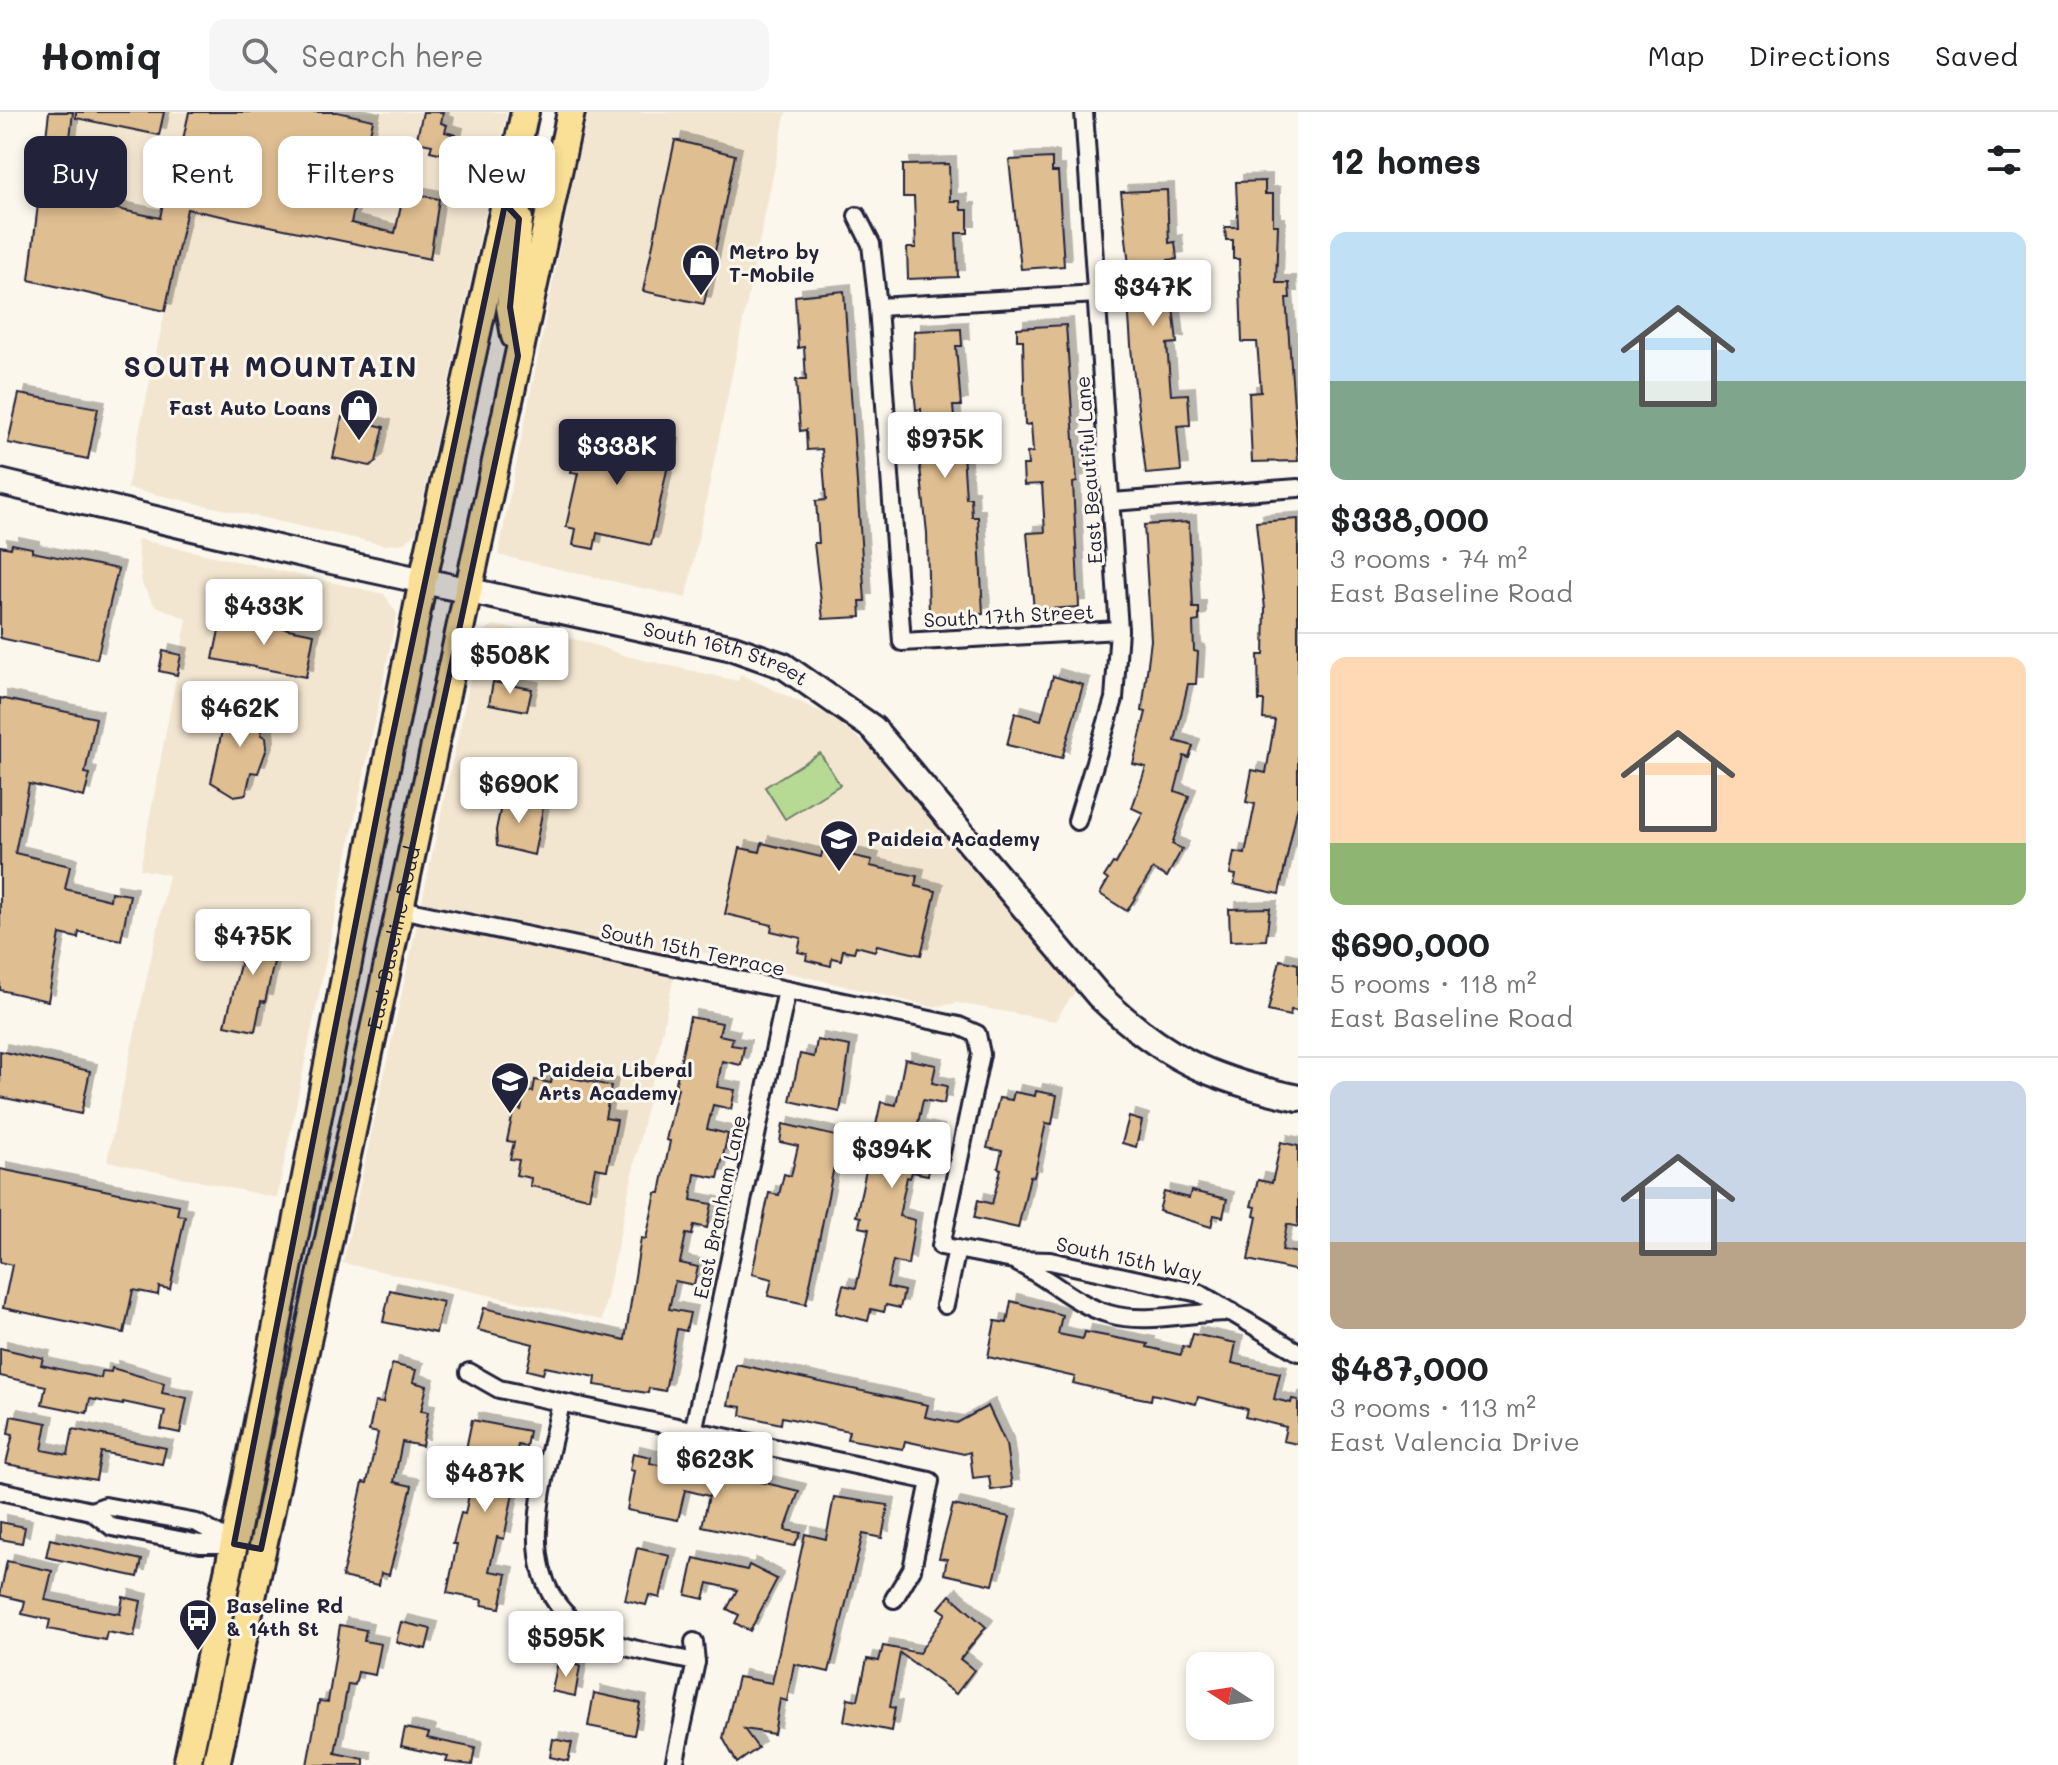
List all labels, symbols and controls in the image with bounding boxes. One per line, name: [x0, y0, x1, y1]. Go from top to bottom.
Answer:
search box: [209, 19, 769, 91]
text: Homiq: [40, 30, 161, 80]
icon: search: [237, 33, 281, 77]
text: Search here: [301, 35, 484, 75]
text: Map: [1648, 37, 1705, 73]
text: Directions: [1749, 37, 1891, 73]
text: Saved: [1935, 37, 2018, 73]
chip: Buy: [24, 136, 127, 208]
chip: Rent: [143, 136, 262, 208]
chip: Filters: [278, 136, 423, 208]
chip: New: [439, 136, 555, 208]
text: 12 homes: [1330, 138, 1481, 183]
icon: filters: [1982, 138, 2026, 182]
place label: Metro by T-Mobile: [729, 238, 819, 287]
shop icon: Metro by T-Mobile: [680, 242, 722, 297]
pin: $347K: [1097, 260, 1209, 328]
text: $347K: [1113, 269, 1193, 303]
icon: home: [1606, 284, 1750, 428]
district label: SOUTH MOUNTAIN: [123, 348, 419, 384]
street label: East Beautiful Lane: [1068, 375, 1108, 565]
shop icon: Fast Auto Loans: [338, 387, 380, 442]
place label: Fast Auto Loans: [169, 394, 331, 420]
pin: $975K: [889, 412, 1001, 480]
pin: $338K: [561, 419, 673, 487]
text: $975K: [906, 421, 984, 455]
text: $338K: [577, 428, 657, 462]
text: $338,000: [1330, 496, 1489, 541]
text: 3 rooms · 74 m²: [1330, 541, 1527, 575]
text: East Baseline Road: [1330, 575, 1573, 609]
pin: $433K: [208, 579, 320, 647]
text: $433K: [224, 588, 304, 622]
street label: South 17th Street: [923, 598, 1095, 632]
street label: South 16th Street: [641, 615, 814, 691]
pin: $508K: [454, 628, 566, 696]
text: $508K: [469, 637, 551, 671]
pin: $462K: [184, 681, 296, 749]
text: $462K: [200, 690, 280, 724]
icon: home: [1606, 709, 1750, 853]
pin: $690K: [463, 757, 575, 825]
text: $690K: [478, 766, 560, 800]
school or university icon: Paideia Academy: [818, 818, 860, 873]
place label: Paideia Academy: [867, 825, 1040, 851]
street label: East Baseline Road: [360, 844, 425, 1032]
pin: $475K: [197, 909, 309, 977]
street label: South 15th Terrace: [599, 917, 788, 981]
text: $475K: [213, 918, 293, 952]
text: $690,000: [1330, 921, 1490, 966]
text: 5 rooms · 118 m²: [1330, 966, 1537, 1000]
text: East Baseline Road: [1330, 1000, 1573, 1034]
place label: Paideia Liberal Arts Academy: [538, 1056, 693, 1105]
school or university icon: Paideia Liberal Arts Academy: [489, 1060, 531, 1115]
street label: East Branham Lane: [687, 1112, 751, 1301]
pin: $394K: [836, 1122, 948, 1190]
text: $394K: [852, 1131, 932, 1165]
icon: home: [1606, 1133, 1750, 1277]
street label: South 15th Way: [1054, 1230, 1204, 1286]
text: $487,000: [1330, 1345, 1489, 1390]
text: 3 rooms · 113 m²: [1330, 1390, 1536, 1424]
text: East Valencia Drive: [1330, 1424, 1580, 1458]
pin: $623K: [659, 1432, 771, 1500]
text: $623K: [675, 1441, 755, 1475]
pin: $487K: [429, 1446, 541, 1514]
text: $487K: [445, 1455, 525, 1489]
place label: Baseline Rd & 14th St: [226, 1592, 343, 1641]
bus stop icon: Baseline Rd & 14th St: [177, 1597, 219, 1652]
pin: $595K: [510, 1611, 622, 1679]
text: $595K: [526, 1620, 606, 1654]
north arrow: [1186, 1652, 1274, 1740]
map controls: [1186, 1652, 1274, 1740]

